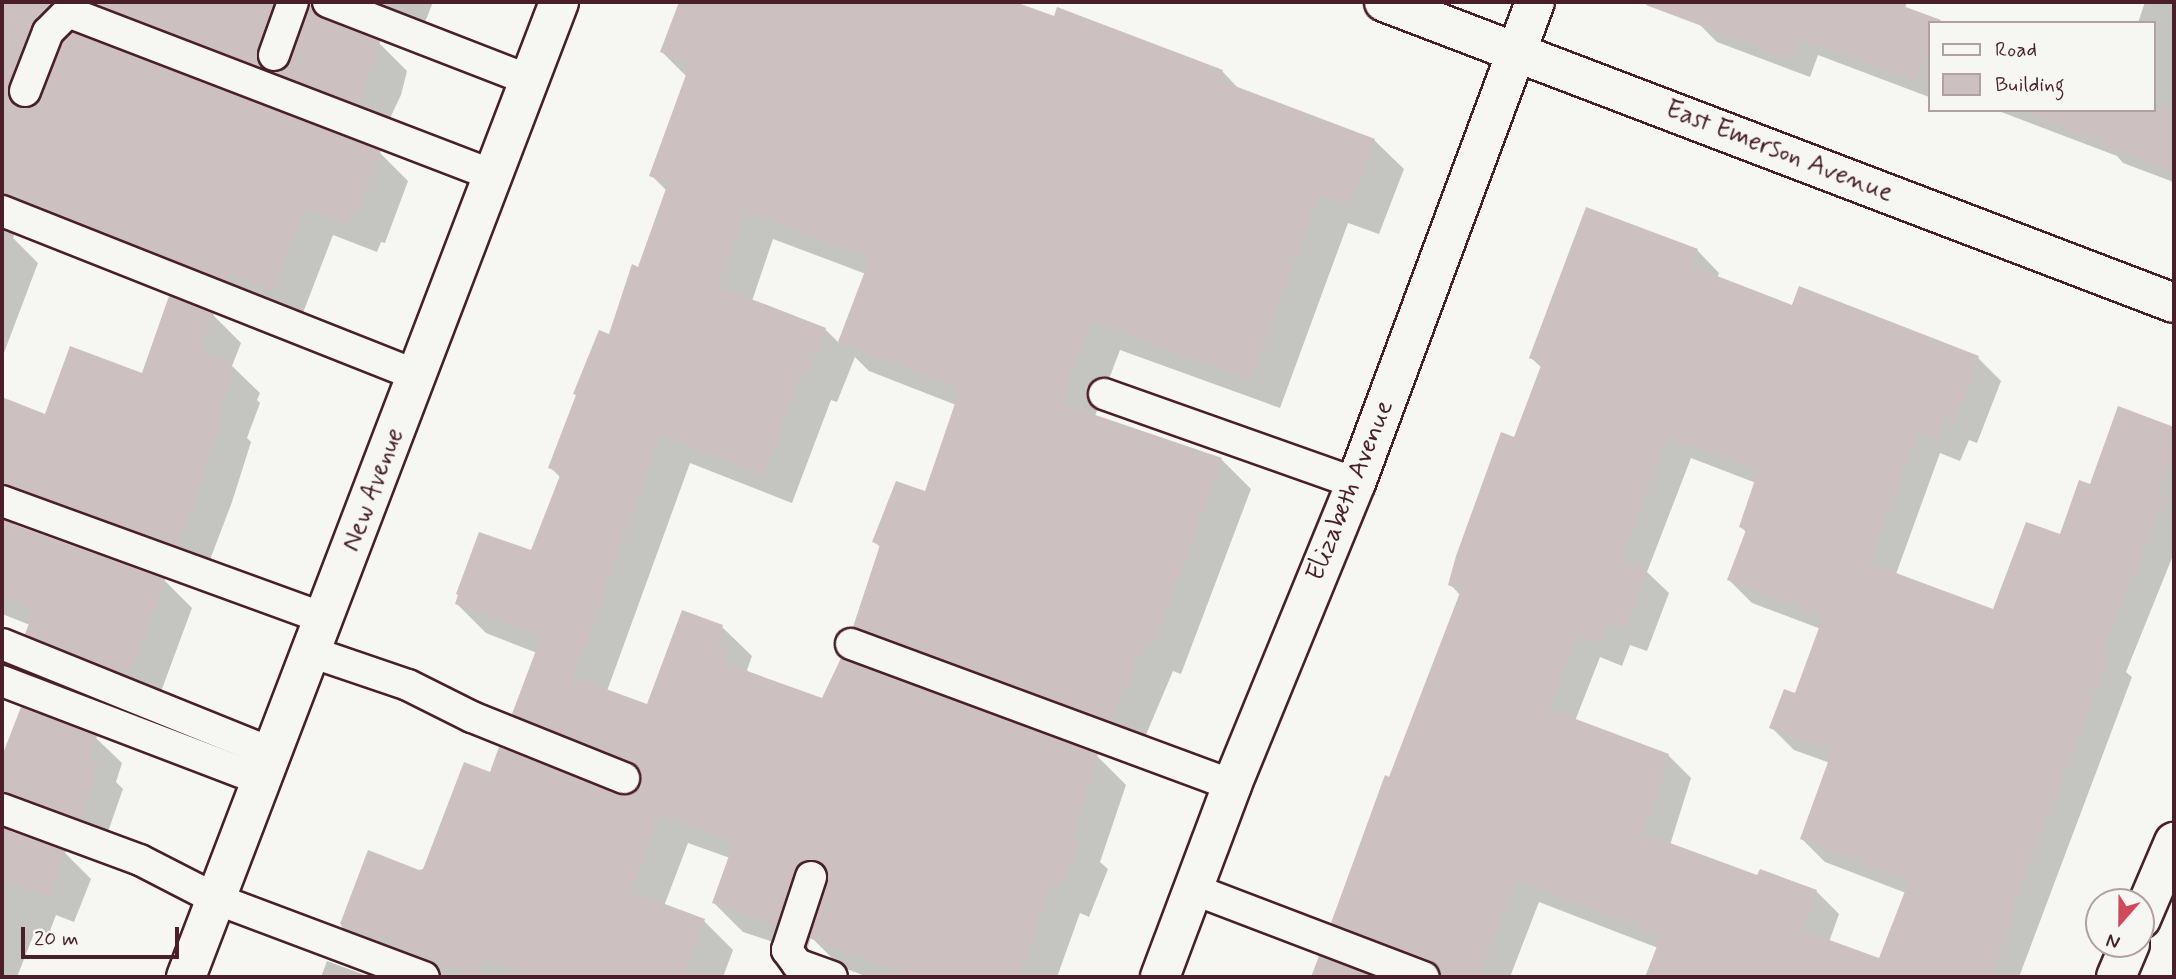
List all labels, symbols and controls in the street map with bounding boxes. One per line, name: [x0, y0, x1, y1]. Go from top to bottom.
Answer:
legend: [1927, 21, 2155, 112]
text: Road: [1995, 36, 2037, 64]
text: Building: [1995, 71, 2065, 99]
street label: East Emerson Avenue: [1665, 96, 1893, 208]
street label: Elizabeth Avenue: [1301, 396, 1401, 586]
street label: New Avenue: [335, 421, 413, 559]
north arrow: [2085, 888, 2155, 958]
scale bar: [24, 912, 182, 956]
text: 20 m: [34, 925, 79, 953]
text: N: [2103, 927, 2123, 955]

